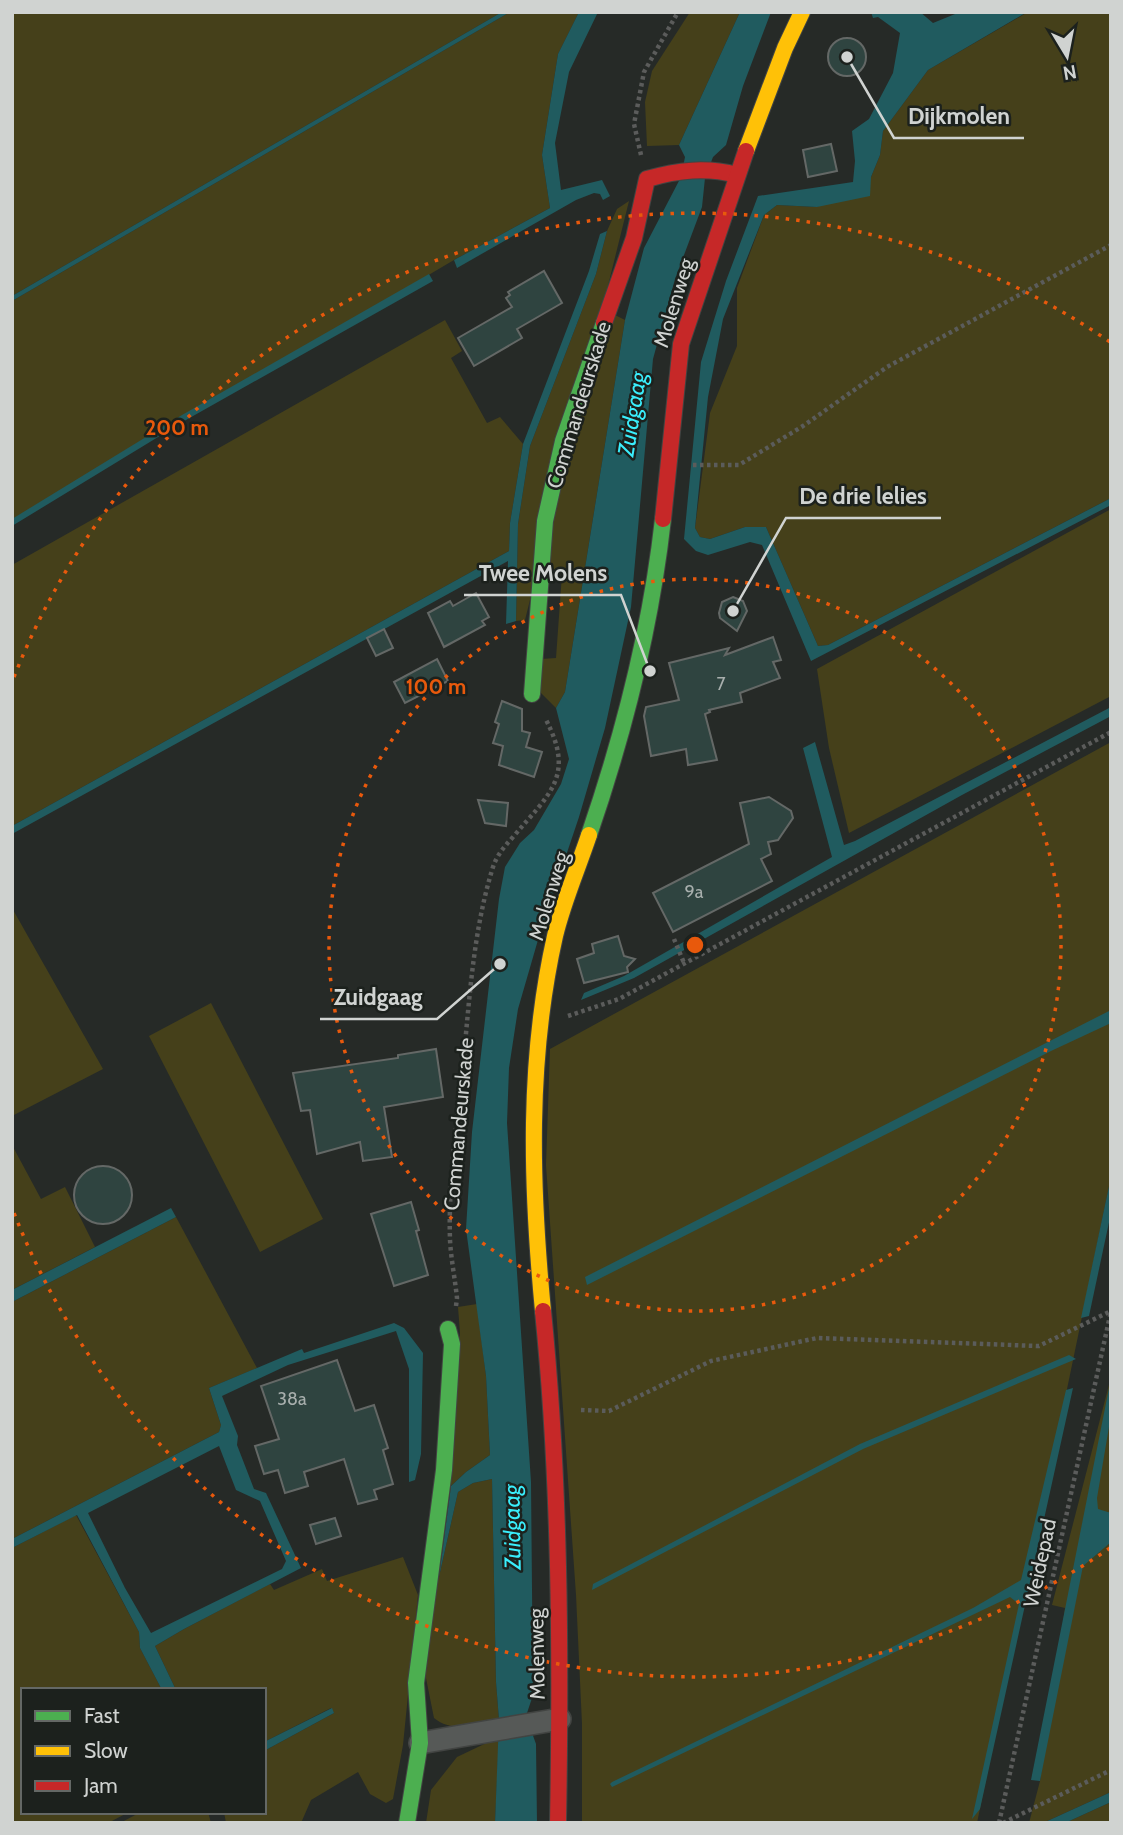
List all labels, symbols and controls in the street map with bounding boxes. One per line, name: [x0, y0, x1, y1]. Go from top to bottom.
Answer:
north arrow: [1032, 21, 1102, 91]
text: N: [1061, 60, 1078, 85]
callout: Dijkmolen: [894, 94, 1024, 138]
text: Dijkmolen: [908, 102, 1010, 130]
street label: Molenweg: [648, 255, 699, 350]
street label: Commandeurskade: [541, 318, 616, 491]
water label: Zuidgaag: [611, 368, 653, 459]
text: 200 m: [145, 415, 209, 440]
callout: De drie lelies: [786, 474, 941, 518]
text: De drie lelies: [799, 482, 927, 510]
callout: Twee Molens: [464, 551, 621, 595]
text: Twee Molens: [479, 559, 608, 587]
house number: 7: [716, 673, 726, 695]
text: 100 m: [406, 674, 466, 699]
street label: Molenweg: [523, 848, 574, 943]
house number: 9a: [685, 881, 704, 903]
centre of rings: [683, 933, 707, 957]
callout: Zuidgaag: [320, 975, 437, 1019]
text: Zuidgaag: [333, 983, 423, 1011]
street label: Commandeurskade: [438, 1036, 479, 1211]
house number: 38a: [277, 1388, 307, 1410]
water label: Zuidgaag: [497, 1483, 527, 1571]
street label: Weidepad: [1018, 1516, 1061, 1610]
street label: Molenweg: [523, 1607, 550, 1700]
legend: [21, 1688, 266, 1814]
text: Fast: [84, 1703, 120, 1728]
text: Slow: [84, 1738, 128, 1763]
text: Jam: [83, 1773, 118, 1798]

